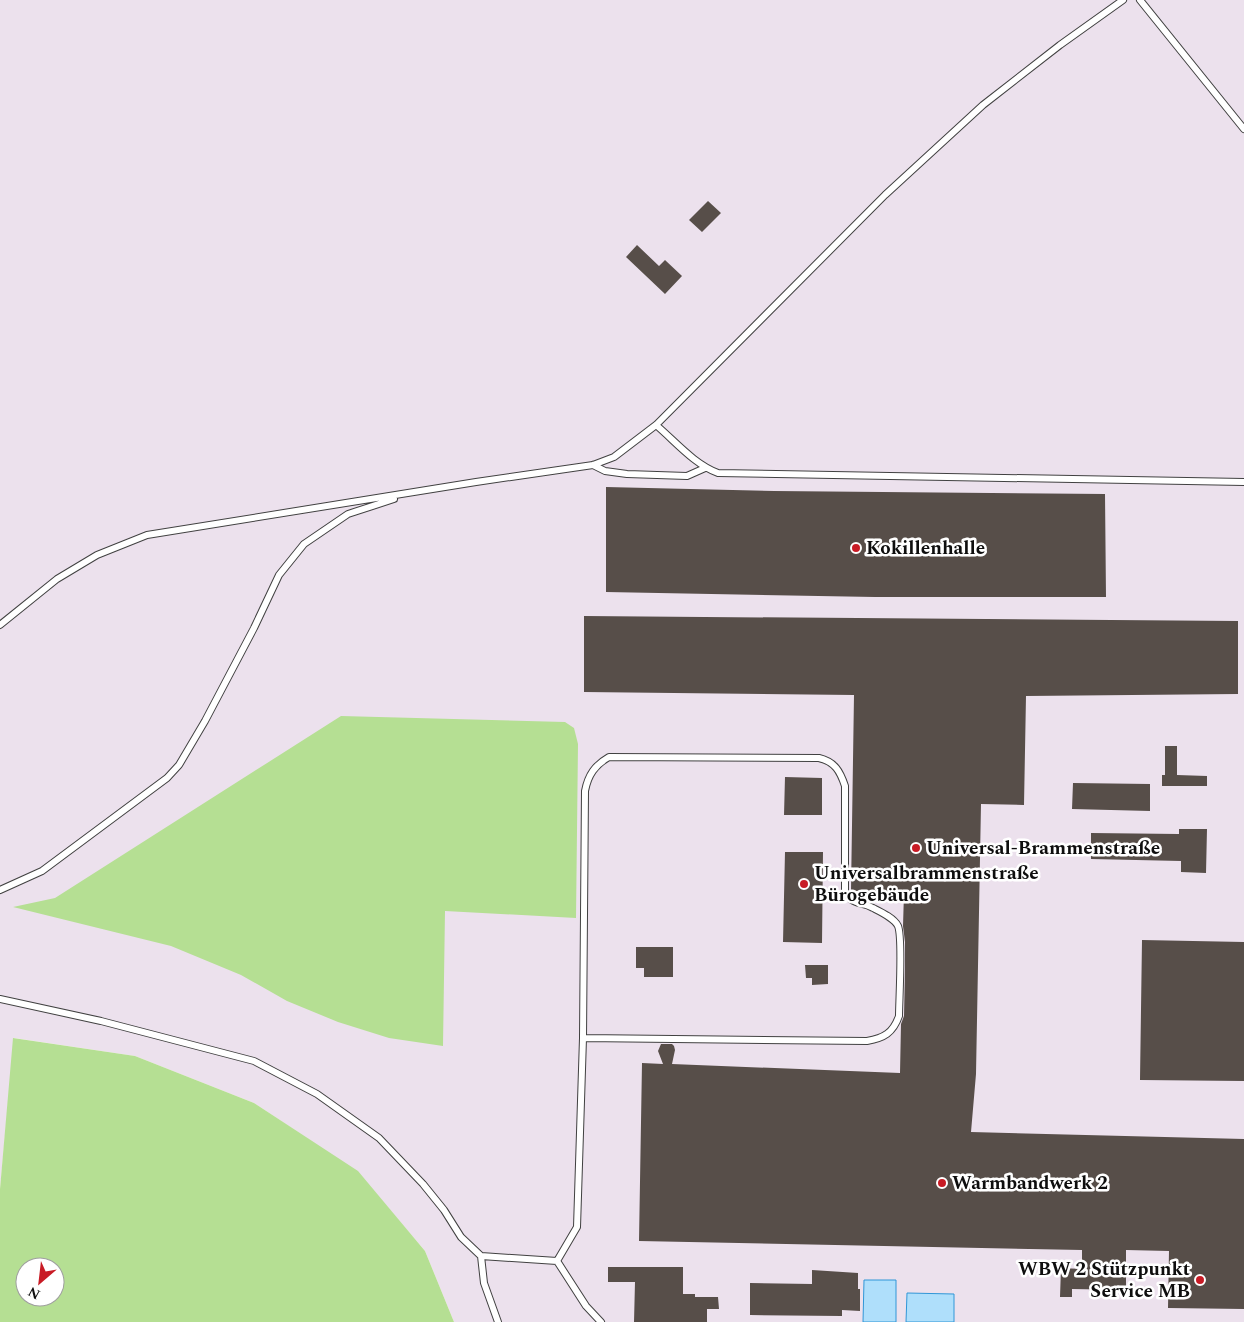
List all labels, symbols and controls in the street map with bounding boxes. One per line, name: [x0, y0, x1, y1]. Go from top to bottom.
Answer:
place label: Kokillenhalle: [866, 534, 985, 563]
marker: Kokillenhalle: [850, 542, 862, 554]
place label: Universal-Brammenstraße: [926, 834, 1160, 863]
marker: Universal-Brammenstraße: [910, 842, 922, 854]
place label: Universalbrammenstraße Bürogebäude: [814, 859, 1039, 910]
marker: Universalbrammenstraße Bürogebäude: [798, 878, 810, 890]
place label: Warmbandwerk 2: [952, 1169, 1108, 1198]
marker: Warmbandwerk 2: [936, 1177, 948, 1189]
place label: WBW 2 Stützpunkt Service MB: [1018, 1255, 1190, 1306]
north arrow: [15, 1257, 65, 1307]
marker: WBW 2 Stützpunkt Service MB: [1194, 1274, 1206, 1286]
text: N: [24, 1281, 44, 1305]

